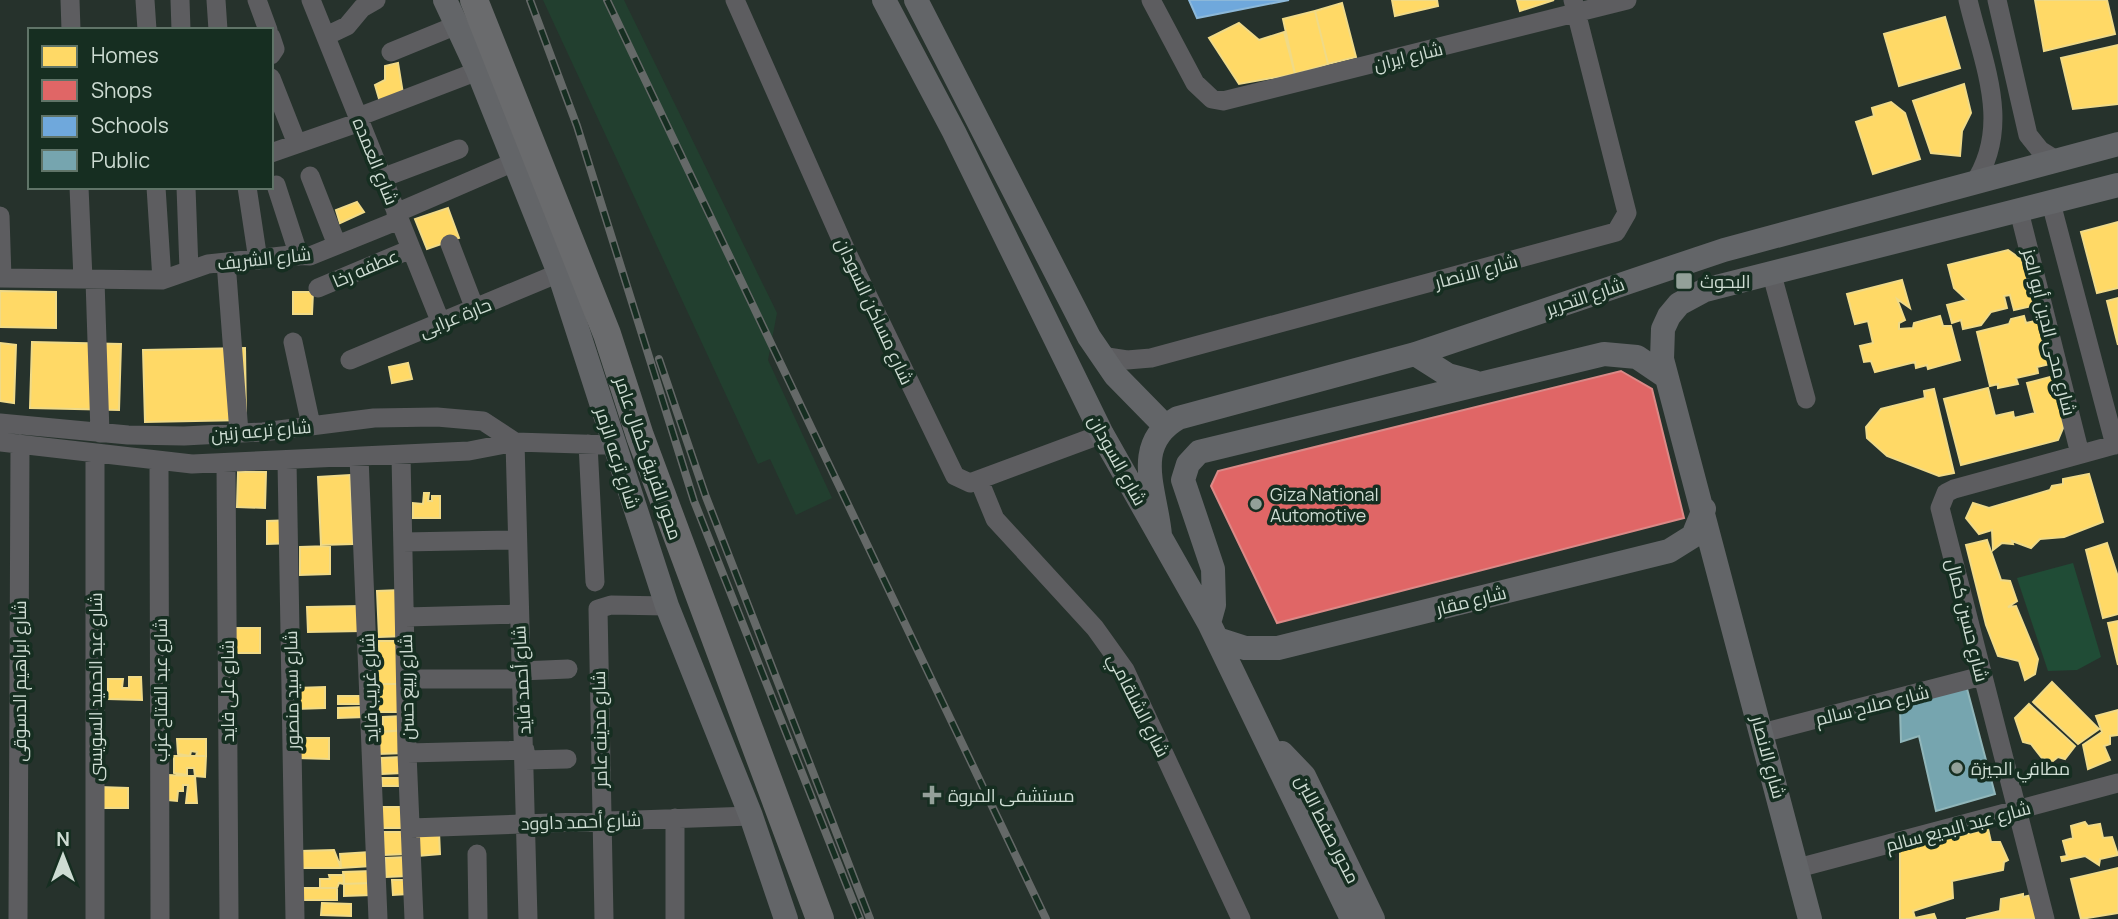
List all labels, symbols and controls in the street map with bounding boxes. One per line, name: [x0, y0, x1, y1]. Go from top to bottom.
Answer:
legend: [28, 28, 273, 189]
street label: شارع ايران: [1371, 36, 1445, 77]
text: Homes: [91, 41, 159, 69]
text: Shops: [91, 76, 152, 104]
text: Schools: [91, 111, 169, 139]
street label: شارع العمده: [347, 114, 404, 209]
text: Public: [91, 146, 150, 174]
street label: شارع مساكن السودان: [830, 234, 920, 389]
street label: شارع الشريف: [216, 241, 312, 276]
street label: عطفه رخا: [328, 243, 402, 293]
street label: شارع محى الدين أبو العز: [2016, 245, 2082, 418]
street label: شارع الانصار: [1431, 248, 1520, 295]
place label: البحوث: [1700, 269, 1751, 293]
street label: شارع التحرير: [1542, 271, 1628, 322]
marker: البحوث: [1674, 271, 1694, 291]
street label: حارة عرابى: [415, 292, 495, 342]
street label: محور الفريق كمال عامر: [609, 372, 688, 543]
street label: شارع ترعه الزمر: [589, 403, 646, 512]
street label: شارع السودان: [1082, 411, 1153, 510]
street label: شارع ترعه زنين: [210, 414, 312, 447]
place label: Giza National Automotive: [1270, 482, 1379, 527]
marker: Giza National Automotive: [1248, 496, 1264, 512]
street label: شارع حسين كمال: [1940, 556, 1995, 684]
street label: شارع مقار: [1432, 580, 1509, 622]
street label: شارع عبد الحميد السويسى: [83, 592, 108, 782]
street label: شارع ابراهيم الدسوقى: [7, 600, 32, 762]
street label: شارع عبد الفتاح عزب: [148, 618, 173, 762]
street label: شارع أحمد فايد: [506, 625, 537, 735]
street label: شارع سيد منصور: [278, 630, 305, 751]
street label: شارع غريب فايد: [355, 633, 384, 743]
street label: شارع ربيع حسن: [393, 634, 420, 740]
street label: شارع على فايد: [215, 640, 240, 742]
street label: شارع الشلقامي: [1100, 649, 1175, 762]
street label: شارع مدينه عامر: [586, 670, 613, 789]
street label: شارع صلاح سالم: [1813, 679, 1932, 732]
street label: شارع الانصار: [1745, 712, 1792, 801]
place label: مطافي الجيزة: [1971, 756, 2070, 783]
marker: مطافي الجيزة: [1949, 760, 1965, 776]
street label: محور صفط اللبن: [1290, 771, 1366, 887]
place label: مستشفى المروة: [948, 783, 1075, 807]
marker: مستشفى المروة: [922, 785, 942, 805]
street label: شارع عبد البديع سالم: [1883, 795, 2033, 858]
street label: شارع أحمد داوود: [520, 807, 642, 836]
north arrow: [28, 821, 98, 891]
text: N: [56, 826, 70, 852]

